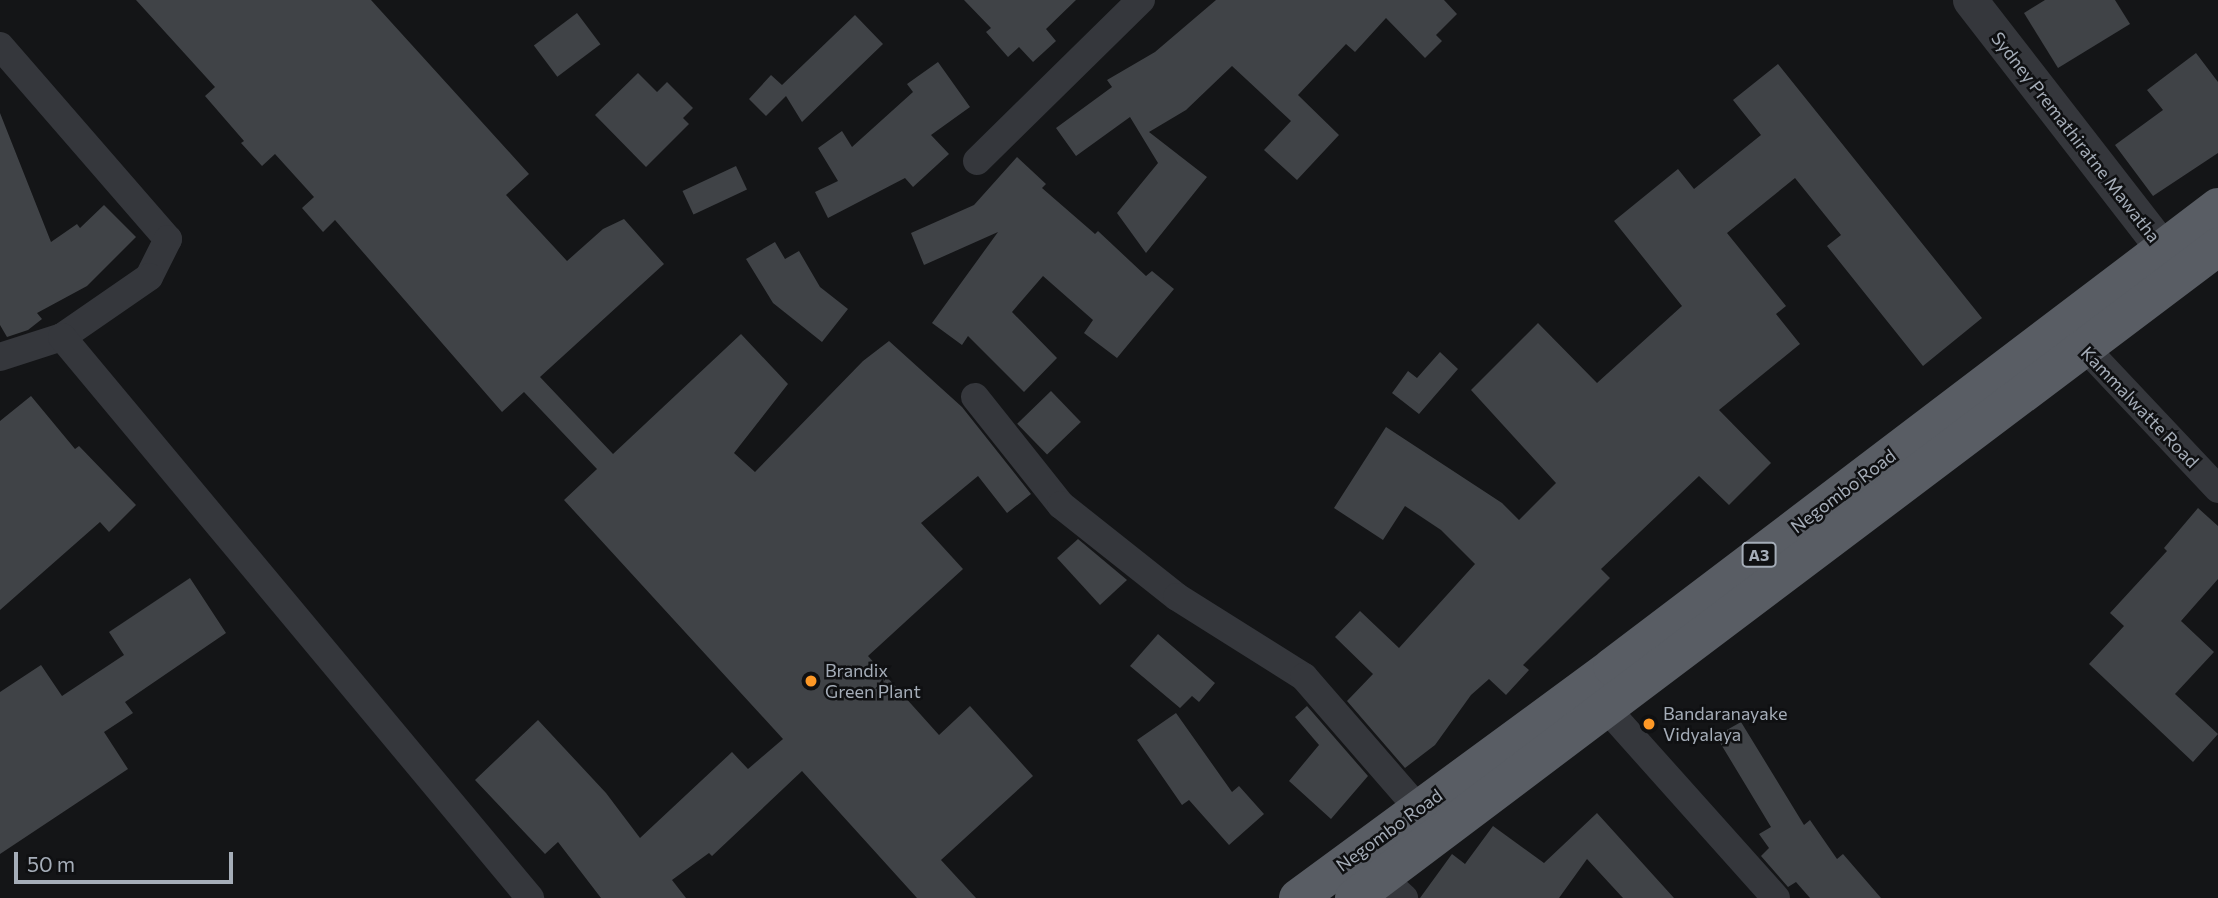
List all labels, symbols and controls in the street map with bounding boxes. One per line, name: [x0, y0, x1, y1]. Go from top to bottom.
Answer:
street label: Sydney Premathiratne Mawatha: [1987, 27, 2165, 247]
street label: Kammalwatte Road: [2077, 342, 2203, 472]
street label: Negombo Road: [1786, 444, 1900, 538]
road number: A3: [1742, 542, 1776, 568]
place label: Brandix Green Plant: [825, 660, 921, 702]
marker: Brandix Green Plant: [803, 673, 819, 689]
place label: Bandaranayake Vidyalaya: [1663, 703, 1787, 746]
marker: Bandaranayake Vidyalaya: [1641, 716, 1657, 732]
street label: Negombo Road: [1332, 784, 1446, 876]
scale bar: [18, 838, 236, 882]
text: 50 m: [27, 851, 75, 876]

